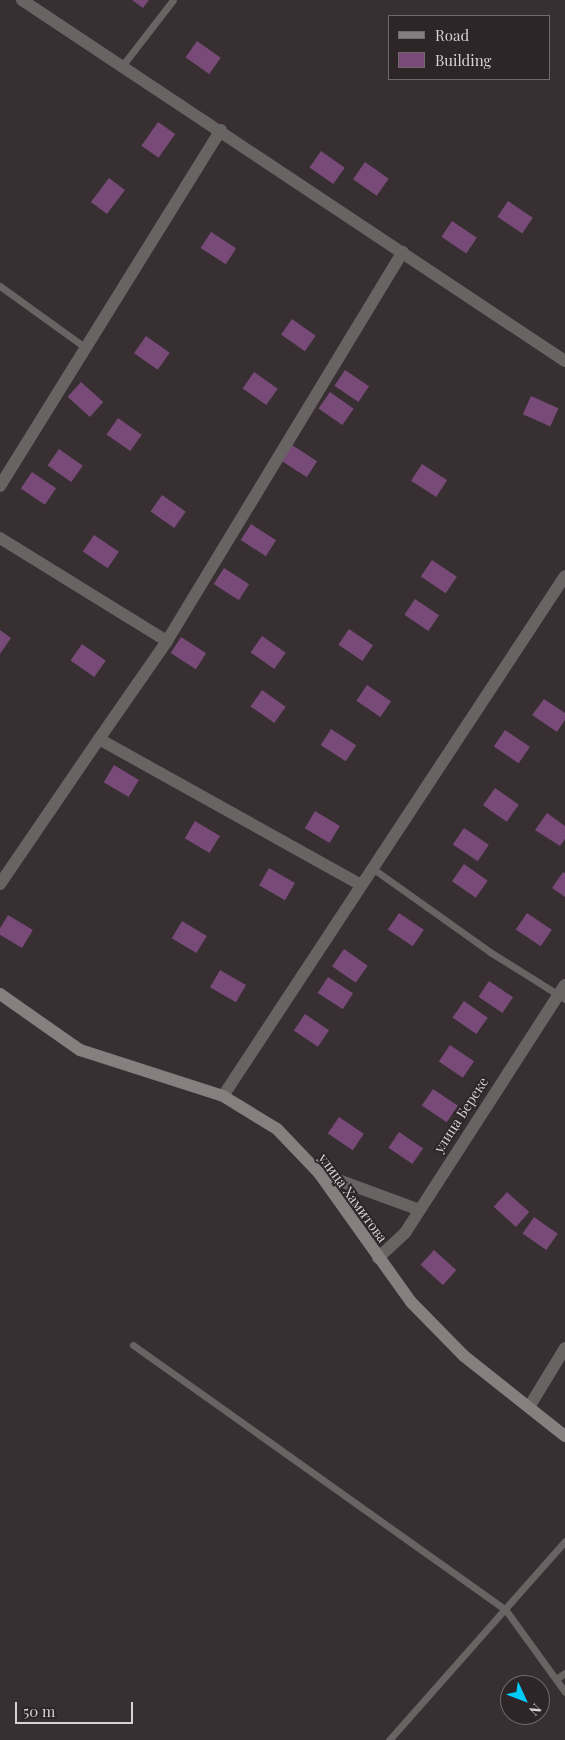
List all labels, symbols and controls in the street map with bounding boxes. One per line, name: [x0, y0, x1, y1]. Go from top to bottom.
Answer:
legend: [388, 15, 550, 80]
text: Road: [435, 25, 469, 45]
text: Building: [435, 50, 491, 70]
street label: улица Береке: [430, 1074, 492, 1156]
street label: улица Хамитова: [315, 1150, 391, 1246]
north arrow: [500, 1675, 550, 1725]
scale bar: [18, 1692, 135, 1724]
text: N: [525, 1700, 546, 1720]
text: 50 m: [23, 1701, 55, 1721]

